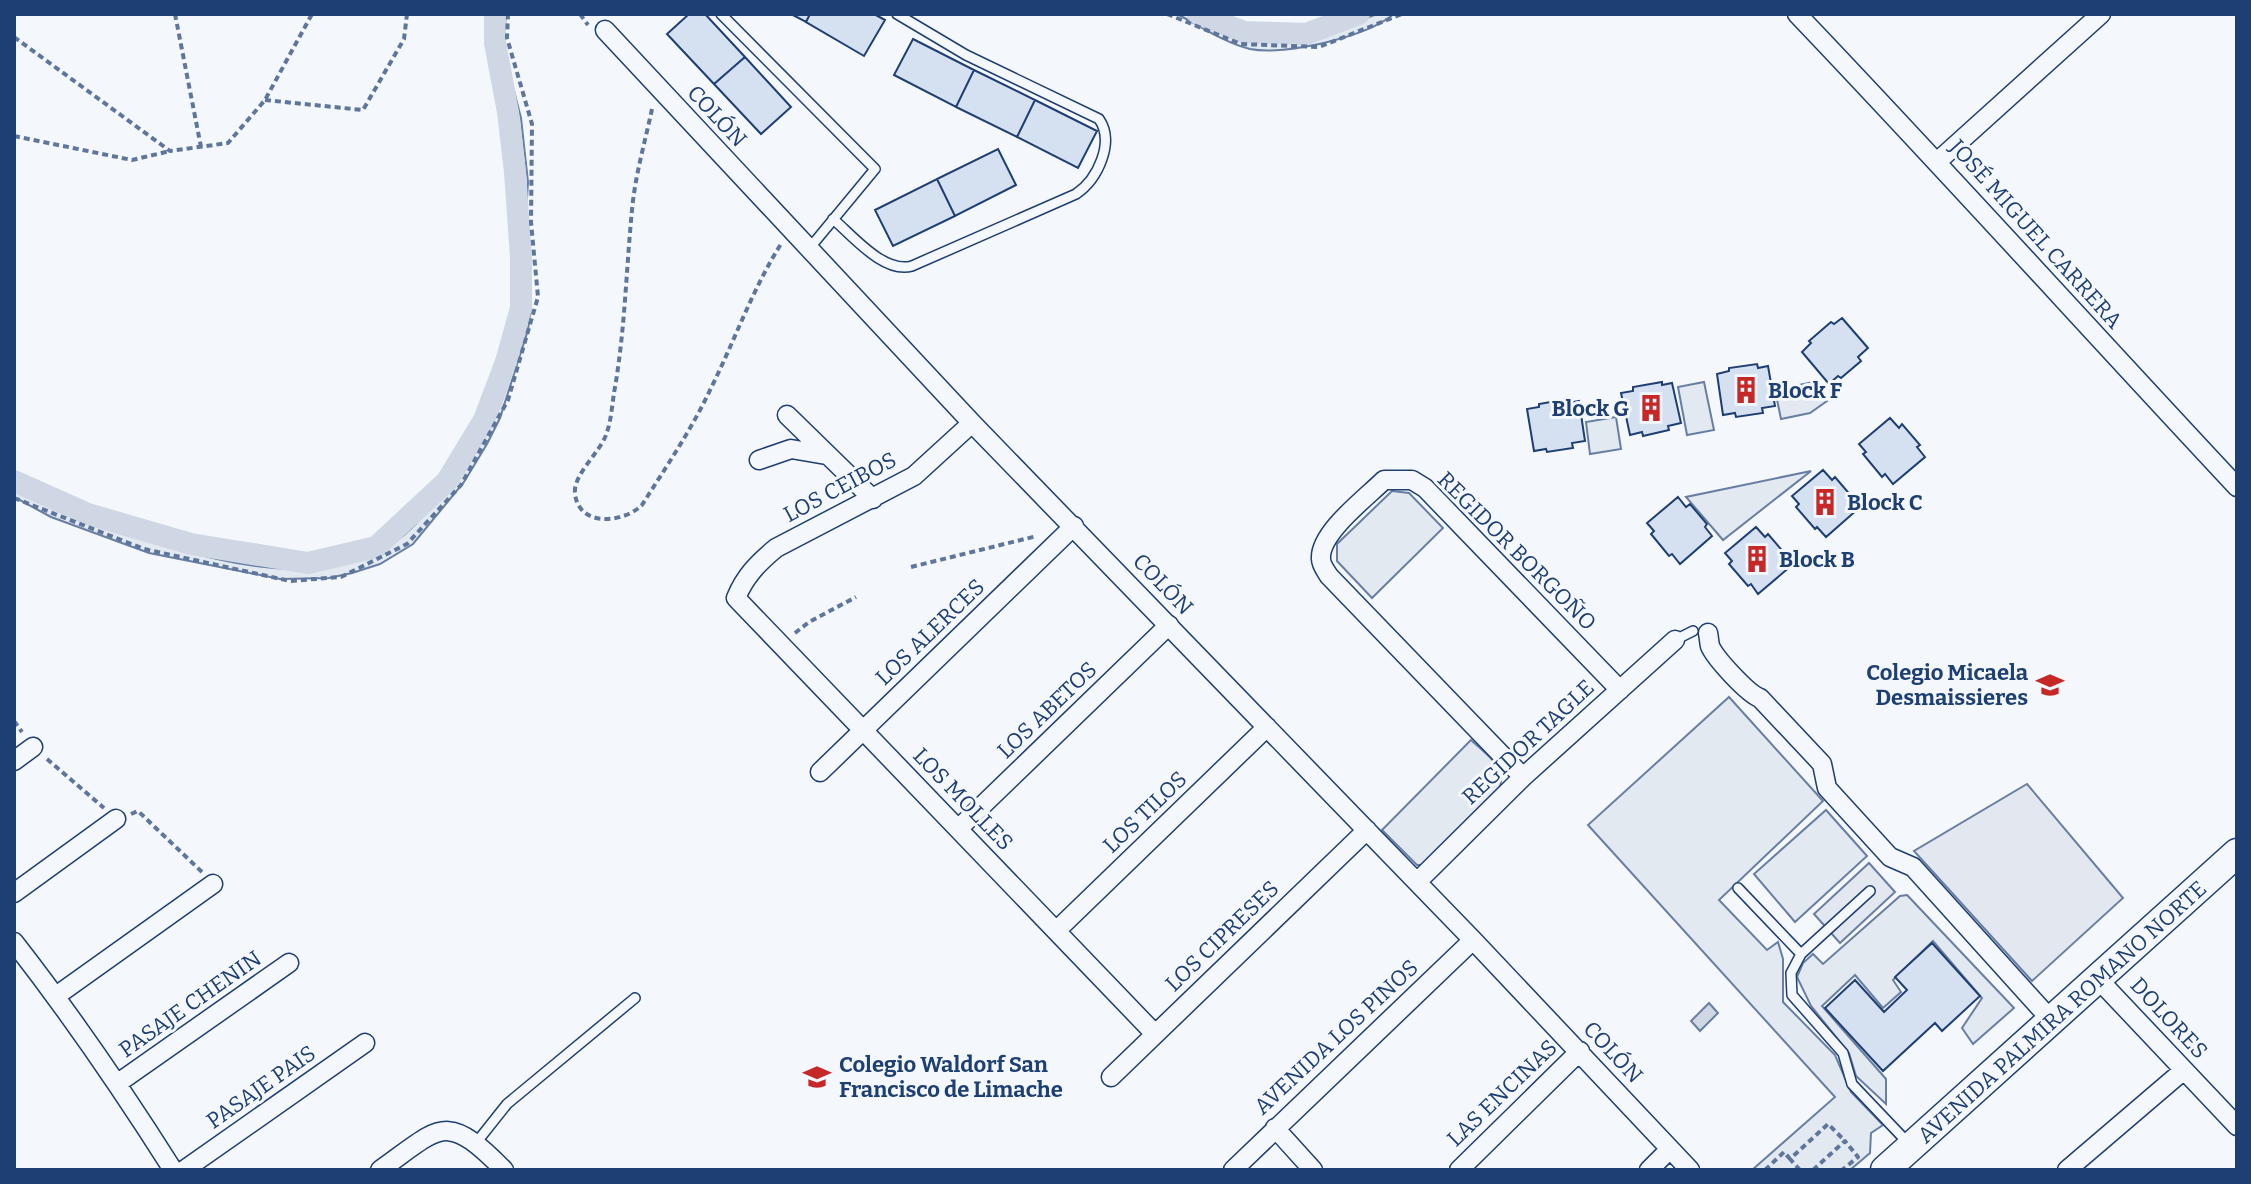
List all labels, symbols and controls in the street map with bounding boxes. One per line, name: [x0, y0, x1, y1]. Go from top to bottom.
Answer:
street label: COLÓN: [681, 79, 753, 153]
street label: JOSÉ MIGUEL CARRERA: [1943, 133, 2128, 334]
building icon: Block F: [1731, 375, 1761, 405]
place label: Block F: [1768, 377, 1842, 404]
building icon: Block G: [1636, 393, 1666, 423]
place label: Block G: [1551, 395, 1629, 422]
street label: LOS CEIBOS: [779, 446, 901, 528]
street label: REGIDOR BORGOÑO: [1432, 466, 1602, 636]
building icon: Block C: [1810, 487, 1840, 517]
place label: Block C: [1847, 489, 1923, 516]
building icon: Block B: [1742, 544, 1772, 574]
place label: Block B: [1779, 546, 1855, 573]
street label: COLÓN: [1127, 548, 1199, 620]
street label: LOS ALERCES: [870, 573, 990, 691]
street label: LOS ABETOS: [992, 656, 1102, 764]
place label: Colegio Micaela Desmaissieres: [1866, 659, 2029, 711]
school or university icon: Colegio Micaela Desmaissieres: [2035, 670, 2065, 700]
street label: REGIDOR TAGLE: [1456, 674, 1600, 810]
street label: LOS MOLLES: [907, 742, 1019, 856]
street label: LOS TILOS: [1098, 765, 1192, 859]
street label: LOS CIPRESES: [1160, 875, 1284, 997]
street label: AVENIDA PALMIRA ROMANO NORTE: [1912, 875, 2212, 1149]
street label: PASAJE CHENIN: [114, 945, 266, 1063]
street label: AVENIDA LOS PINOS: [1248, 954, 1424, 1120]
street label: DOLORES: [2125, 972, 2213, 1064]
street label: COLÓN: [1577, 1015, 1649, 1089]
street label: LAS ENCINAS: [1441, 1034, 1563, 1152]
street label: PASAJE PAIS: [201, 1040, 321, 1134]
place label: Colegio Waldorf San Francisco de Limache: [839, 1051, 1063, 1103]
school or university icon: Colegio Waldorf San Francisco de Limache: [802, 1062, 832, 1092]

